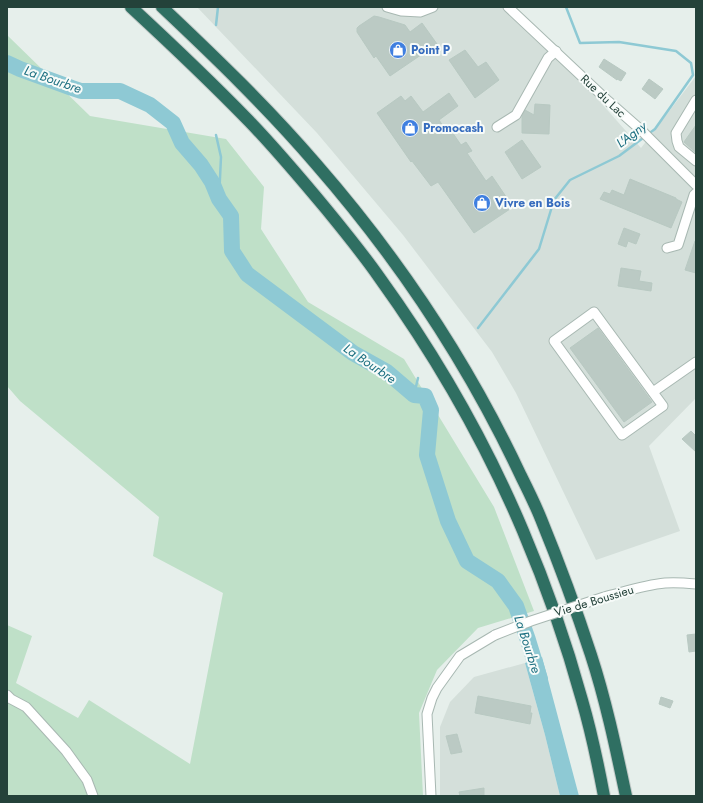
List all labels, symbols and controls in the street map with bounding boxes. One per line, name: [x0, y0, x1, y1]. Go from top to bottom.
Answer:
shop icon: Point P: [388, 40, 408, 60]
place label: Point P: [411, 41, 451, 59]
water label: La Bourbre: [22, 61, 85, 98]
street label: Rue du Lac: [576, 70, 630, 122]
water label: L'Agny: [612, 116, 652, 152]
shop icon: Promocash: [400, 118, 420, 138]
place label: Promocash: [423, 119, 484, 137]
shop icon: Vivre en Bois: [472, 193, 492, 213]
place label: Vivre en Bois: [494, 194, 570, 212]
water label: La Bourbre: [340, 339, 400, 388]
street label: Vie de Boussieu: [552, 580, 636, 622]
water label: La Bourbre: [509, 613, 546, 676]

